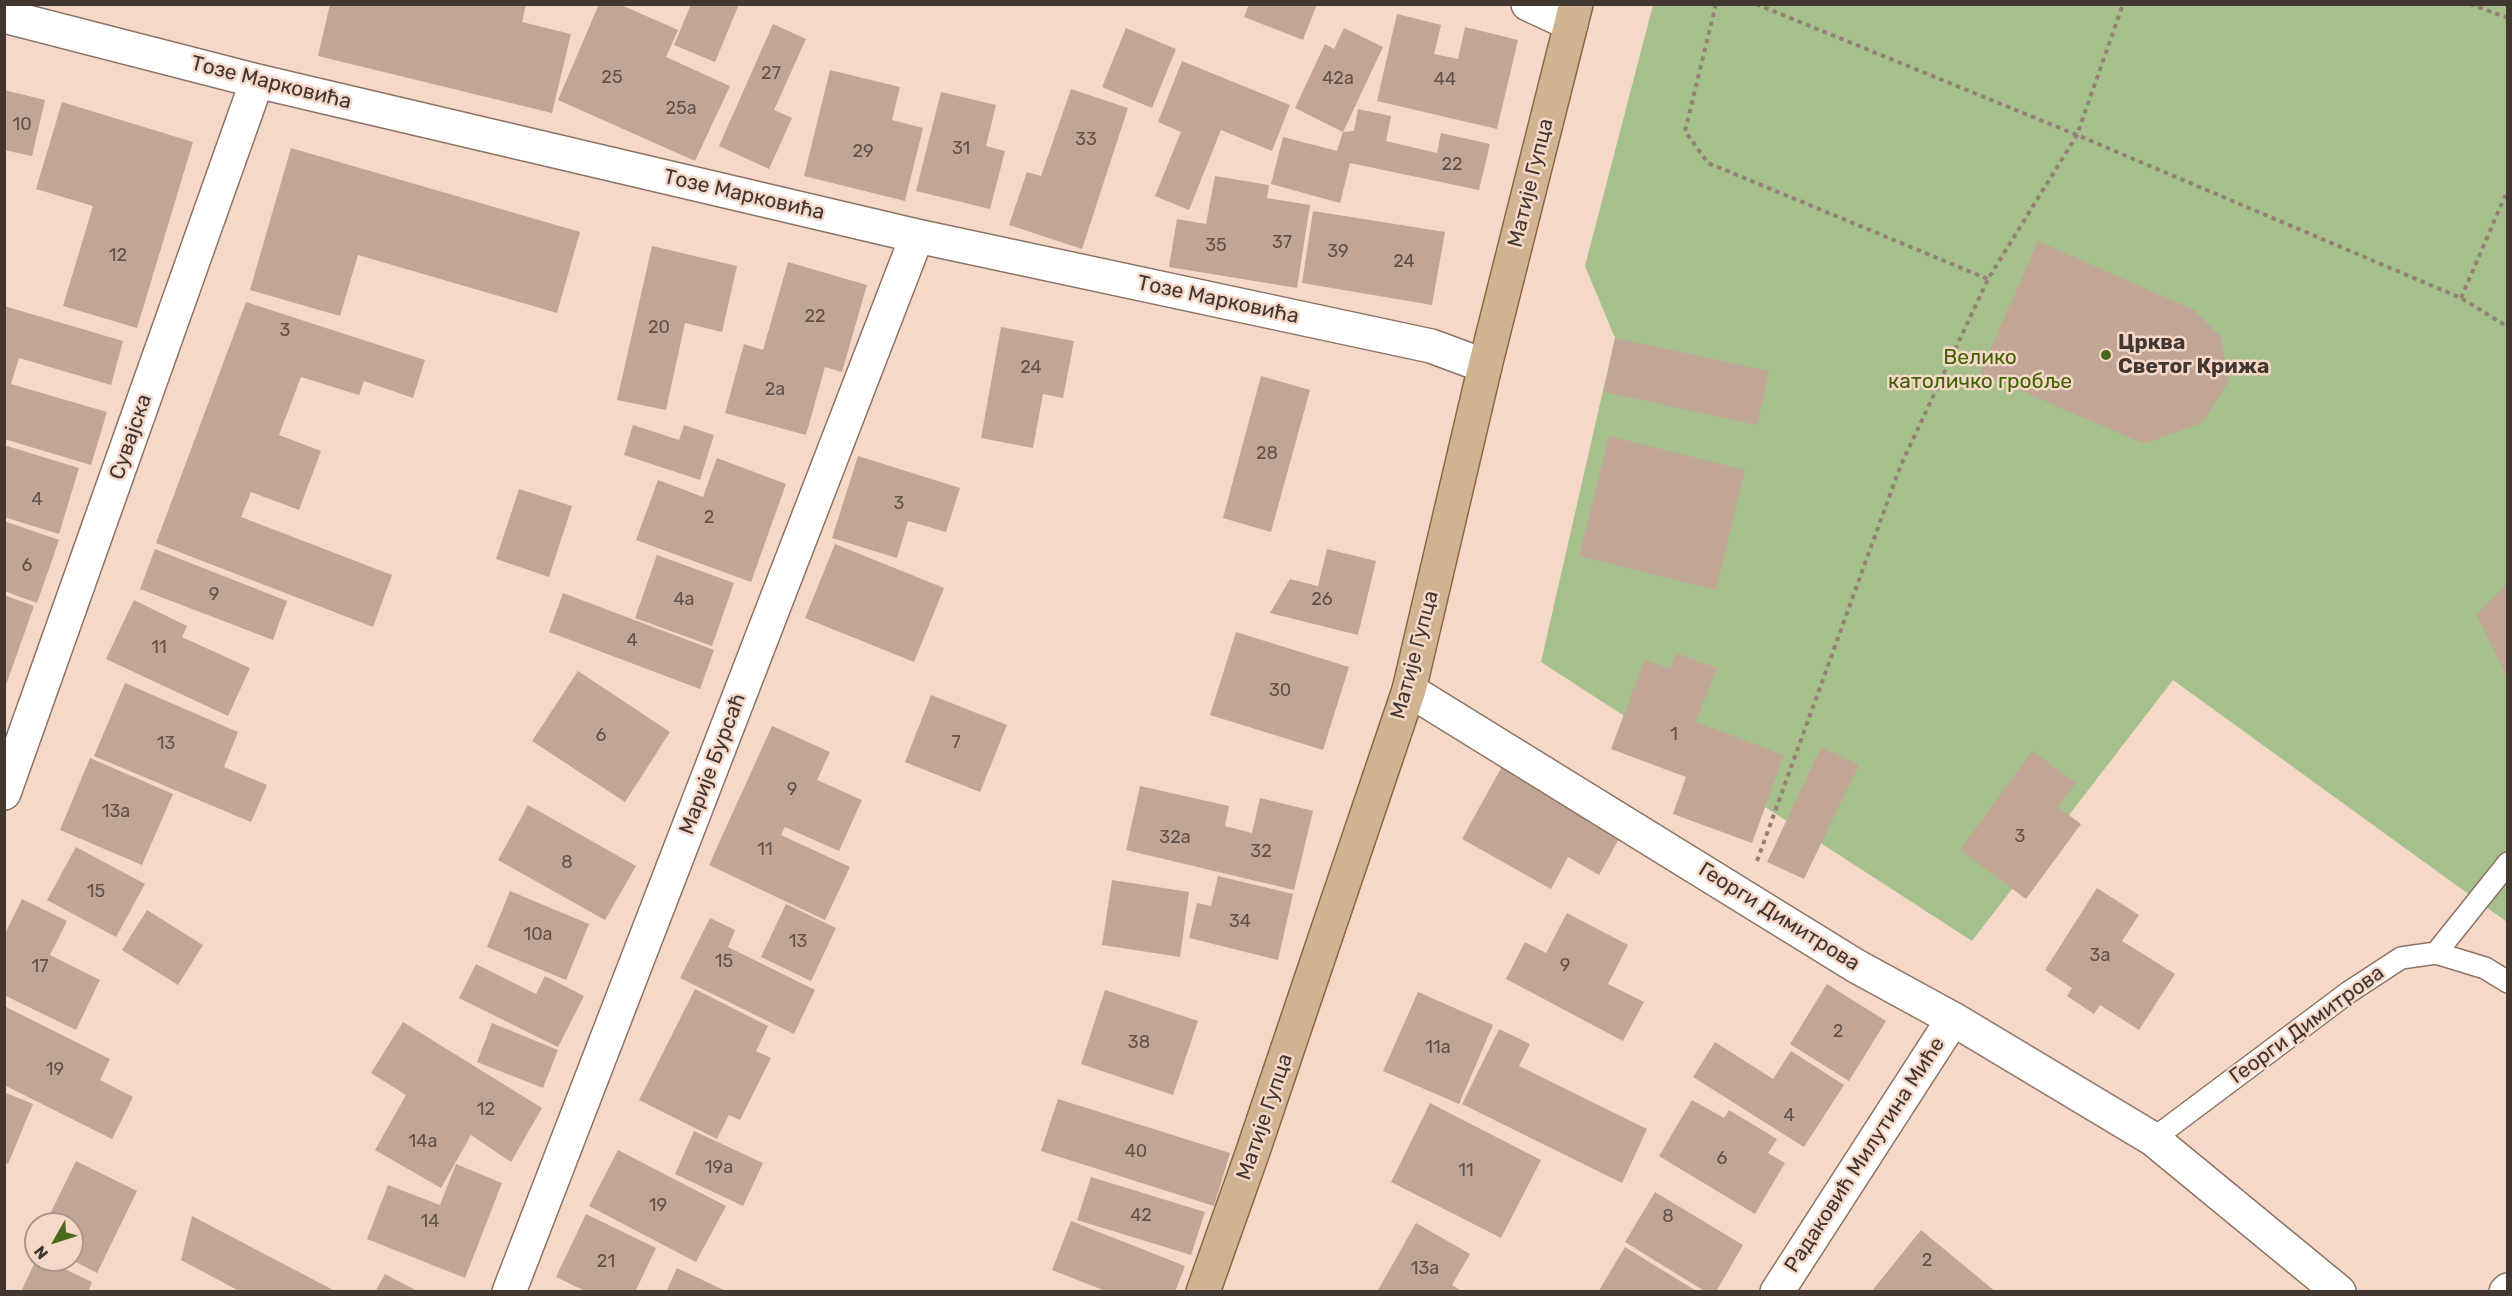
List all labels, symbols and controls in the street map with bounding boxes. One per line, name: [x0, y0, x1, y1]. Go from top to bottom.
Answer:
street label: Тозе Марковића: [188, 51, 354, 115]
house number: 27: [761, 63, 781, 85]
house number: 25: [601, 67, 623, 89]
house number: 42a: [1322, 68, 1354, 90]
house number: 44: [1434, 69, 1456, 91]
house number: 25a: [665, 98, 697, 120]
house number: 10: [12, 114, 32, 136]
street label: Матије Гупца: [1503, 116, 1559, 250]
house number: 33: [1075, 129, 1097, 151]
house number: 31: [952, 138, 970, 160]
house number: 29: [852, 141, 874, 163]
house number: 22: [1441, 154, 1463, 176]
street label: Тозе Марковића: [661, 164, 827, 226]
house number: 37: [1272, 232, 1292, 254]
house number: 35: [1205, 235, 1227, 257]
house number: 39: [1327, 241, 1349, 263]
house number: 12: [109, 245, 127, 267]
house number: 24: [1393, 251, 1415, 273]
street label: Тозе Марковића: [1135, 271, 1301, 329]
house number: 22: [804, 306, 826, 328]
house number: 20: [648, 317, 670, 339]
house number: 3: [280, 320, 290, 342]
place label: Црква Светог Крижа: [2118, 330, 2269, 380]
park label: Велико католичко гробље: [1888, 345, 2072, 395]
marker: Црква Светог Крижа: [2099, 348, 2113, 362]
house number: 24: [1020, 357, 1042, 379]
house number: 2a: [765, 379, 785, 401]
street label: Сувајска: [105, 391, 157, 483]
house number: 28: [1256, 443, 1278, 465]
house number: 4: [31, 489, 43, 511]
house number: 3: [894, 493, 904, 515]
house number: 2: [704, 507, 714, 529]
house number: 6: [22, 555, 32, 577]
house number: 9: [209, 584, 219, 606]
street label: Матије Гупца: [1386, 588, 1444, 722]
house number: 4a: [673, 589, 695, 611]
house number: 26: [1311, 589, 1333, 611]
house number: 4: [626, 630, 638, 652]
house number: 11: [151, 637, 167, 659]
house number: 30: [1269, 680, 1291, 702]
street label: Марије Бурсаћ: [674, 690, 752, 838]
house number: 1: [1670, 724, 1678, 746]
house number: 6: [596, 725, 606, 747]
house number: 7: [951, 732, 961, 754]
house number: 13: [157, 733, 175, 755]
house number: 9: [787, 779, 797, 801]
house number: 13a: [102, 801, 130, 823]
house number: 3: [2015, 826, 2025, 848]
house number: 32a: [1159, 827, 1191, 849]
house number: 11: [757, 839, 773, 861]
house number: 32: [1250, 841, 1272, 863]
house number: 8: [561, 852, 573, 874]
street label: Георги Димитрова: [1694, 857, 1864, 977]
house number: 15: [87, 881, 105, 903]
house number: 34: [1229, 911, 1251, 933]
house number: 10a: [523, 924, 553, 946]
house number: 13: [789, 931, 807, 953]
house number: 3a: [2090, 945, 2110, 967]
house number: 15: [715, 951, 733, 973]
house number: 9: [1560, 955, 1570, 977]
house number: 17: [32, 956, 48, 978]
street label: Георги Димитрова: [2225, 960, 2389, 1090]
house number: 2: [1833, 1021, 1843, 1043]
house number: 38: [1128, 1032, 1150, 1054]
street label: Радаковић Милутина Миће: [1780, 1033, 1950, 1277]
house number: 11a: [1425, 1037, 1451, 1059]
street label: Матије Гупца: [1232, 1051, 1298, 1183]
house number: 19: [46, 1059, 64, 1081]
house number: 12: [477, 1099, 495, 1121]
house number: 4: [1783, 1105, 1795, 1127]
house number: 14a: [409, 1131, 437, 1153]
house number: 40: [1125, 1141, 1147, 1163]
house number: 6: [1717, 1148, 1727, 1170]
house number: 19a: [705, 1157, 733, 1179]
house number: 11: [1458, 1160, 1474, 1182]
house number: 19: [649, 1195, 667, 1217]
house number: 42: [1130, 1205, 1152, 1227]
house number: 8: [1662, 1206, 1674, 1228]
house number: 14: [421, 1211, 439, 1233]
north arrow: [24, 1212, 84, 1272]
text: N: [30, 1242, 52, 1263]
house number: 2: [1922, 1250, 1932, 1272]
house number: 21: [597, 1251, 615, 1273]
house number: 13a: [1411, 1258, 1439, 1280]

